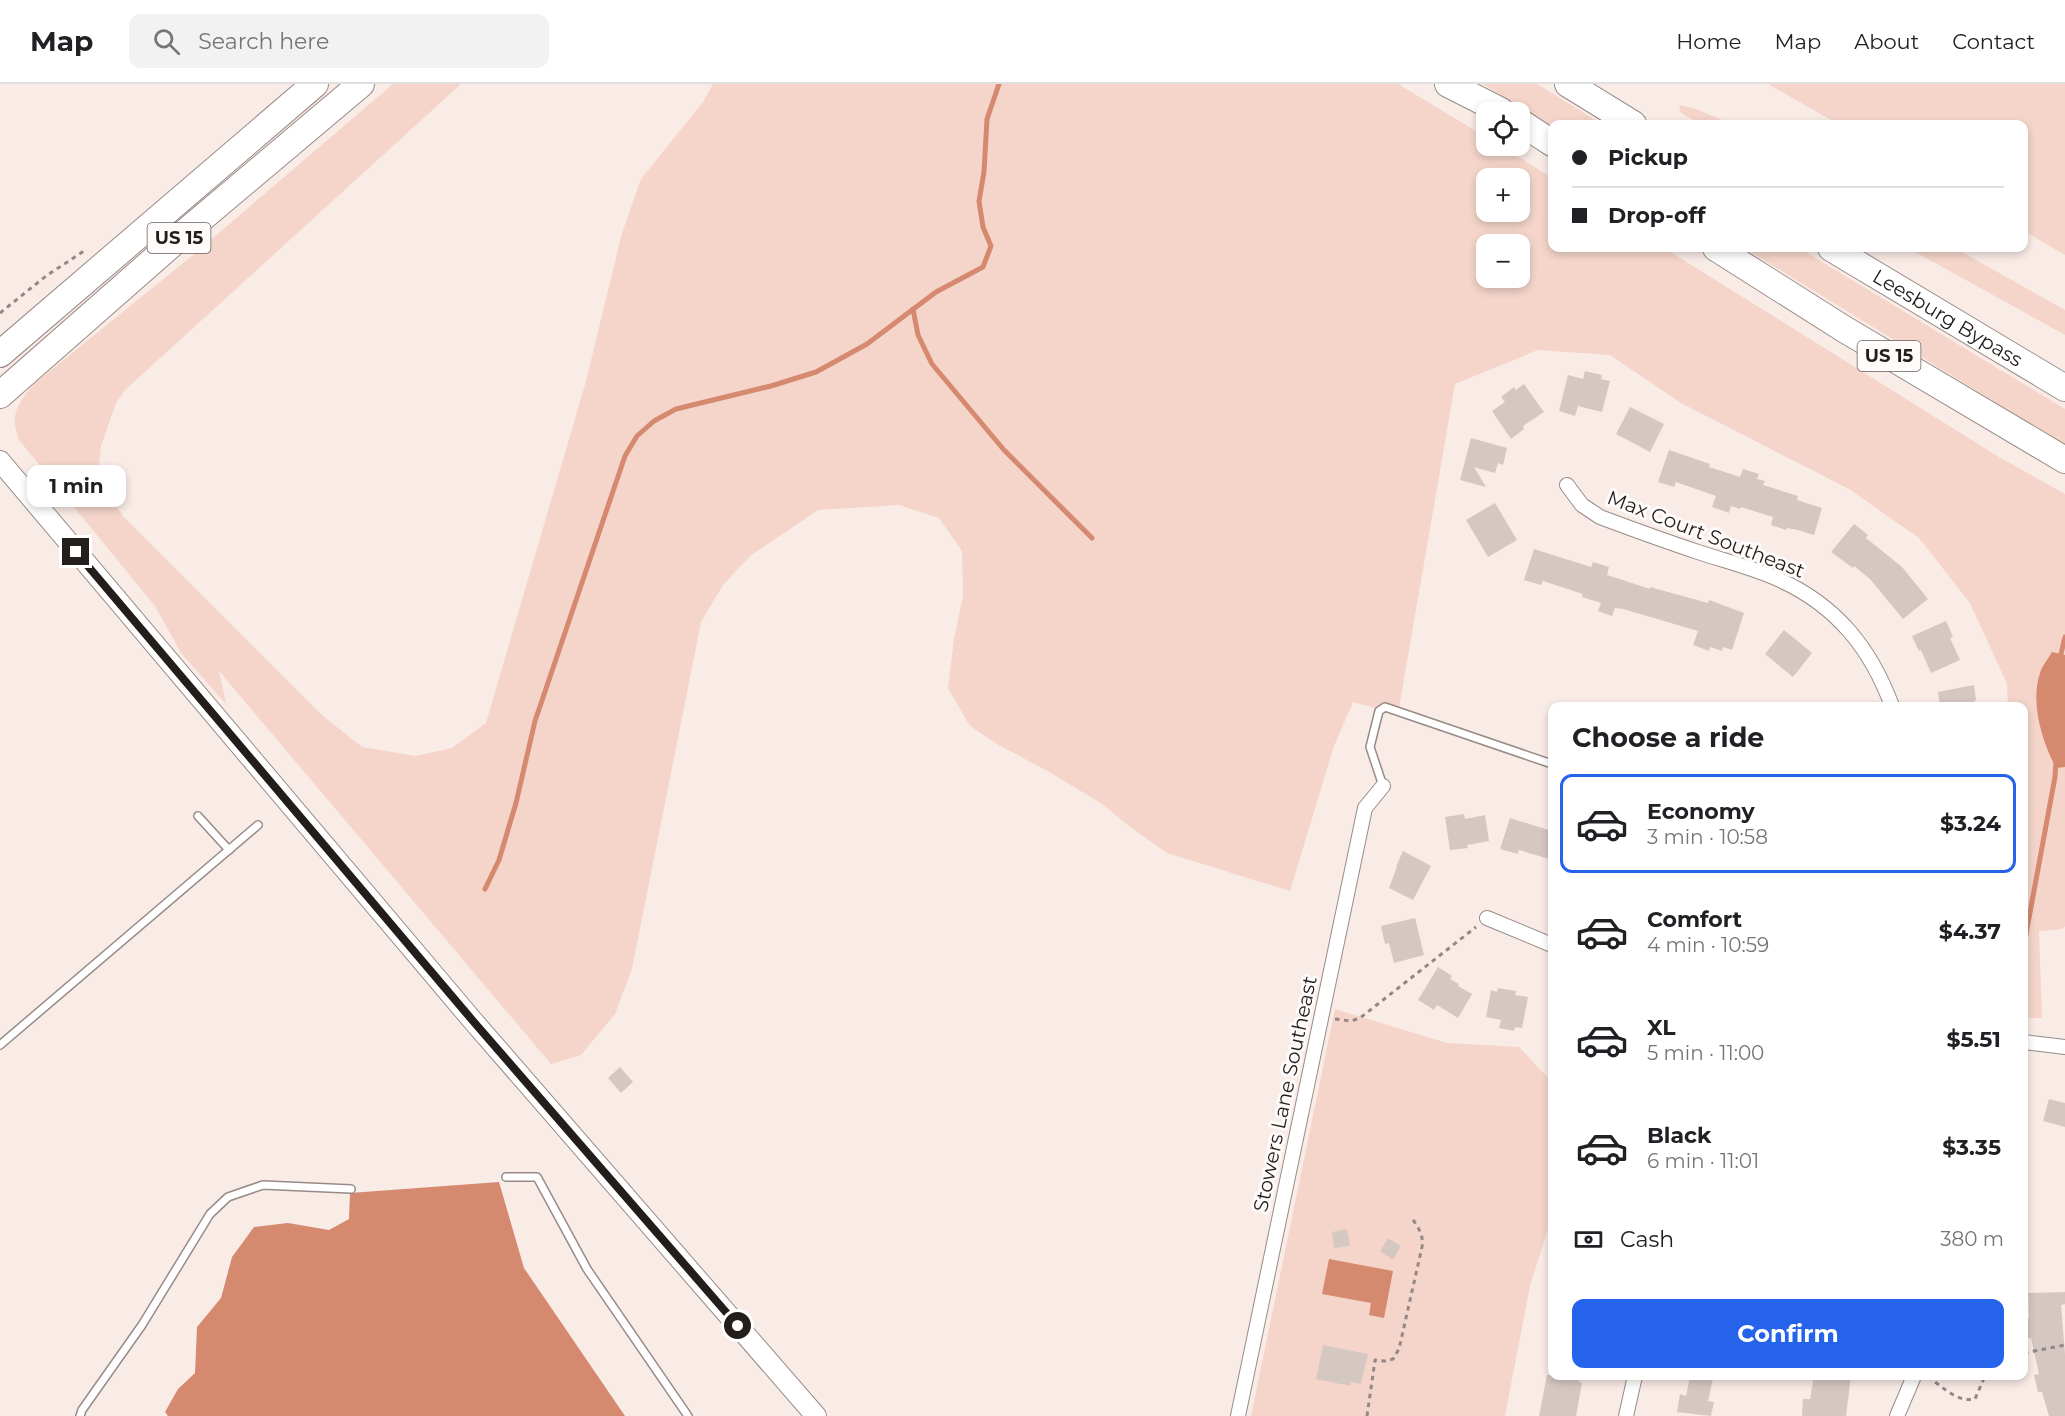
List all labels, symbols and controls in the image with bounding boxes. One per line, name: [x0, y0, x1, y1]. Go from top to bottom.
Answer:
search box: [129, 14, 549, 68]
text: Map: [30, 24, 93, 58]
icon: search: [150, 25, 183, 58]
text: Search here: [198, 28, 329, 55]
text: Home: [1676, 29, 1741, 54]
text: Map: [1774, 29, 1821, 54]
text: About: [1854, 29, 1919, 54]
text: Contact: [1952, 29, 2035, 54]
map controls: [1476, 102, 1530, 288]
button: locate: [1476, 102, 1530, 156]
text: Pickup: [1608, 144, 1688, 171]
button: +: [1476, 168, 1530, 222]
text: Drop-off: [1608, 202, 1706, 229]
road number: US 15: [148, 223, 210, 253]
button: −: [1476, 234, 1530, 288]
street label: Leesburg Bypass: [1869, 264, 2027, 372]
road number: US 15: [1858, 341, 1920, 371]
callout: 1 min: [26, 465, 125, 507]
text: 1 min: [49, 474, 104, 498]
street label: Max Court Southeast: [1604, 485, 1808, 583]
route end: [62, 538, 89, 565]
text: Choose a ride: [1572, 721, 1764, 754]
icon: car: [1575, 797, 1629, 851]
text: Economy: [1647, 798, 1755, 825]
text: $3.24: [1940, 810, 2001, 837]
text: 3 min · 10:58: [1647, 825, 1768, 849]
icon: car: [1575, 905, 1629, 959]
text: Comfort: [1647, 906, 1742, 933]
text: $4.37: [1939, 918, 2001, 945]
text: 4 min · 10:59: [1647, 933, 1769, 957]
street label: Stowers Lane Southeast: [1248, 974, 1322, 1214]
icon: car: [1575, 1013, 1629, 1067]
text: XL: [1647, 1014, 1676, 1041]
text: $5.51: [1946, 1026, 2001, 1053]
text: 5 min · 11:00: [1647, 1041, 1764, 1065]
icon: car: [1575, 1121, 1629, 1175]
text: Black: [1647, 1122, 1711, 1149]
text: $3.35: [1942, 1134, 2001, 1161]
text: 6 min · 11:01: [1647, 1149, 1759, 1173]
icon: cash: [1572, 1223, 1605, 1256]
text: Cash: [1620, 1226, 1674, 1253]
text: 380 m: [1940, 1227, 2004, 1251]
button: Confirm: [1572, 1299, 2004, 1368]
route start: [724, 1312, 751, 1339]

